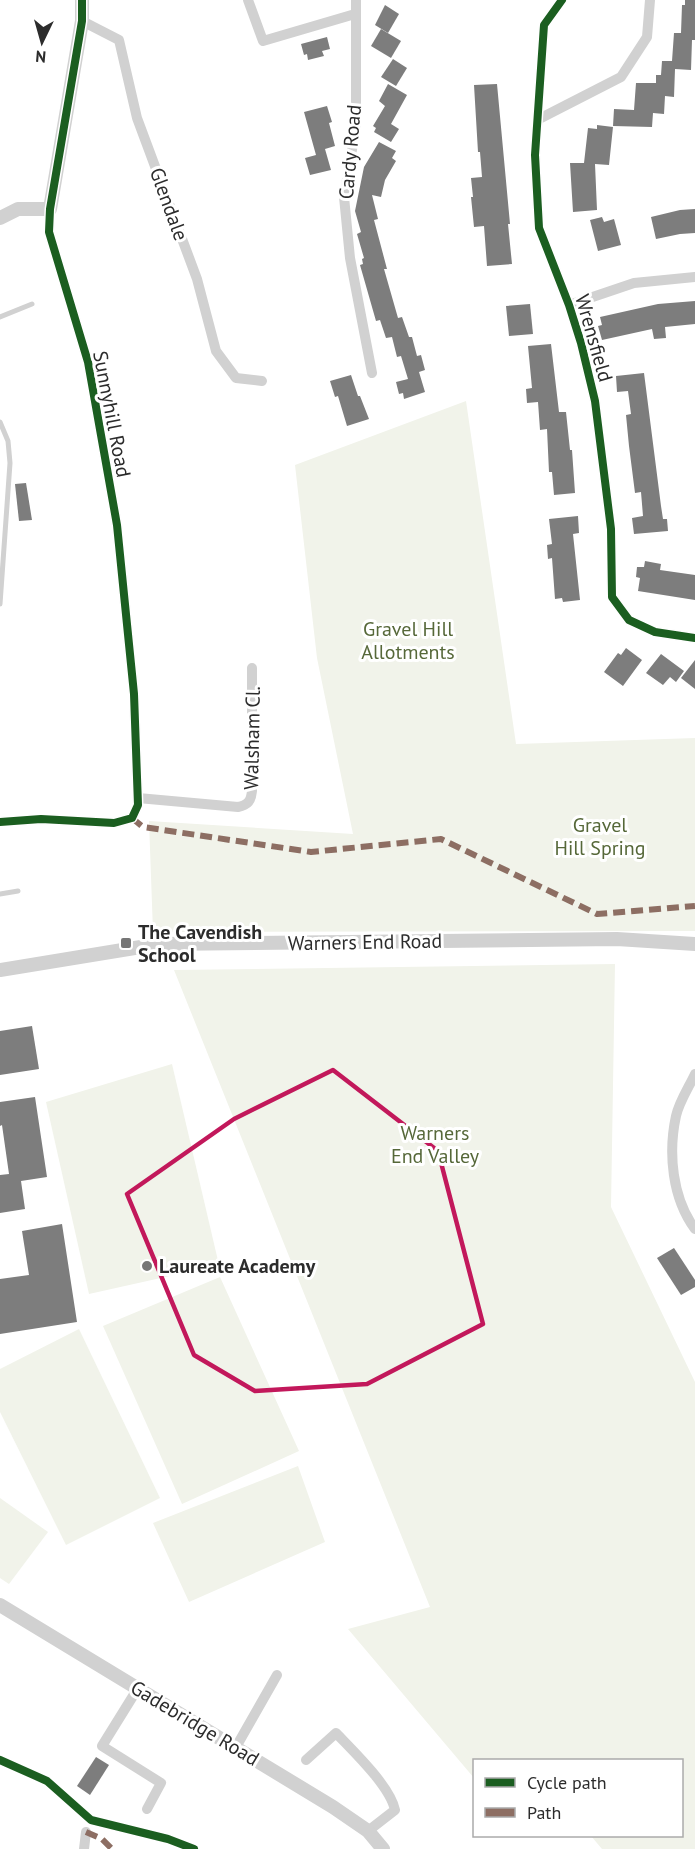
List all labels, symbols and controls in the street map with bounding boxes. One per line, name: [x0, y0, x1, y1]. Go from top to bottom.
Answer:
north arrow: [12, 12, 72, 72]
text: N: [35, 47, 47, 67]
street label: Cardy Road: [333, 104, 367, 200]
street label: Glendale: [144, 164, 194, 244]
street label: Wrensfield: [569, 291, 619, 385]
street label: Sunnyhill Road: [87, 349, 137, 479]
park label: Gravel Hill Allotments: [361, 616, 455, 665]
street label: Walsham Cl.: [238, 686, 266, 790]
park label: Gravel Hill Spring: [554, 812, 646, 861]
place label: The Cavendish School: [138, 919, 262, 968]
street label: Warners End Road: [288, 928, 442, 956]
marker: The Cavendish School: [119, 936, 133, 950]
park label: Warners End Valley: [391, 1120, 480, 1169]
place label: Laureate Academy: [159, 1253, 316, 1279]
marker: Laureate Academy: [140, 1259, 154, 1273]
street label: Gadebridge Road: [126, 1674, 264, 1772]
legend: [473, 1759, 683, 1837]
text: Cycle path: [527, 1771, 607, 1794]
text: Path: [527, 1801, 561, 1824]

